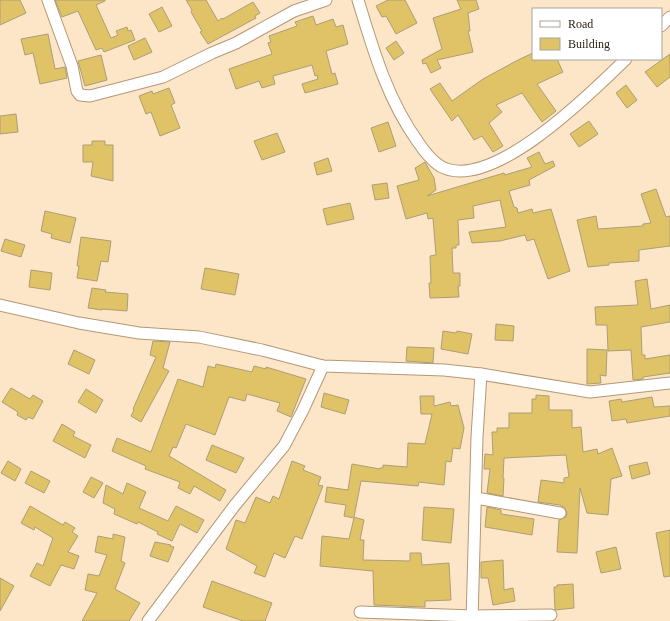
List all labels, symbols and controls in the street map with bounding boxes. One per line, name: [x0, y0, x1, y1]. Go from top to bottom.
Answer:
legend: [532, 8, 662, 60]
text: Road: [568, 17, 593, 31]
text: Building: [568, 37, 610, 51]

